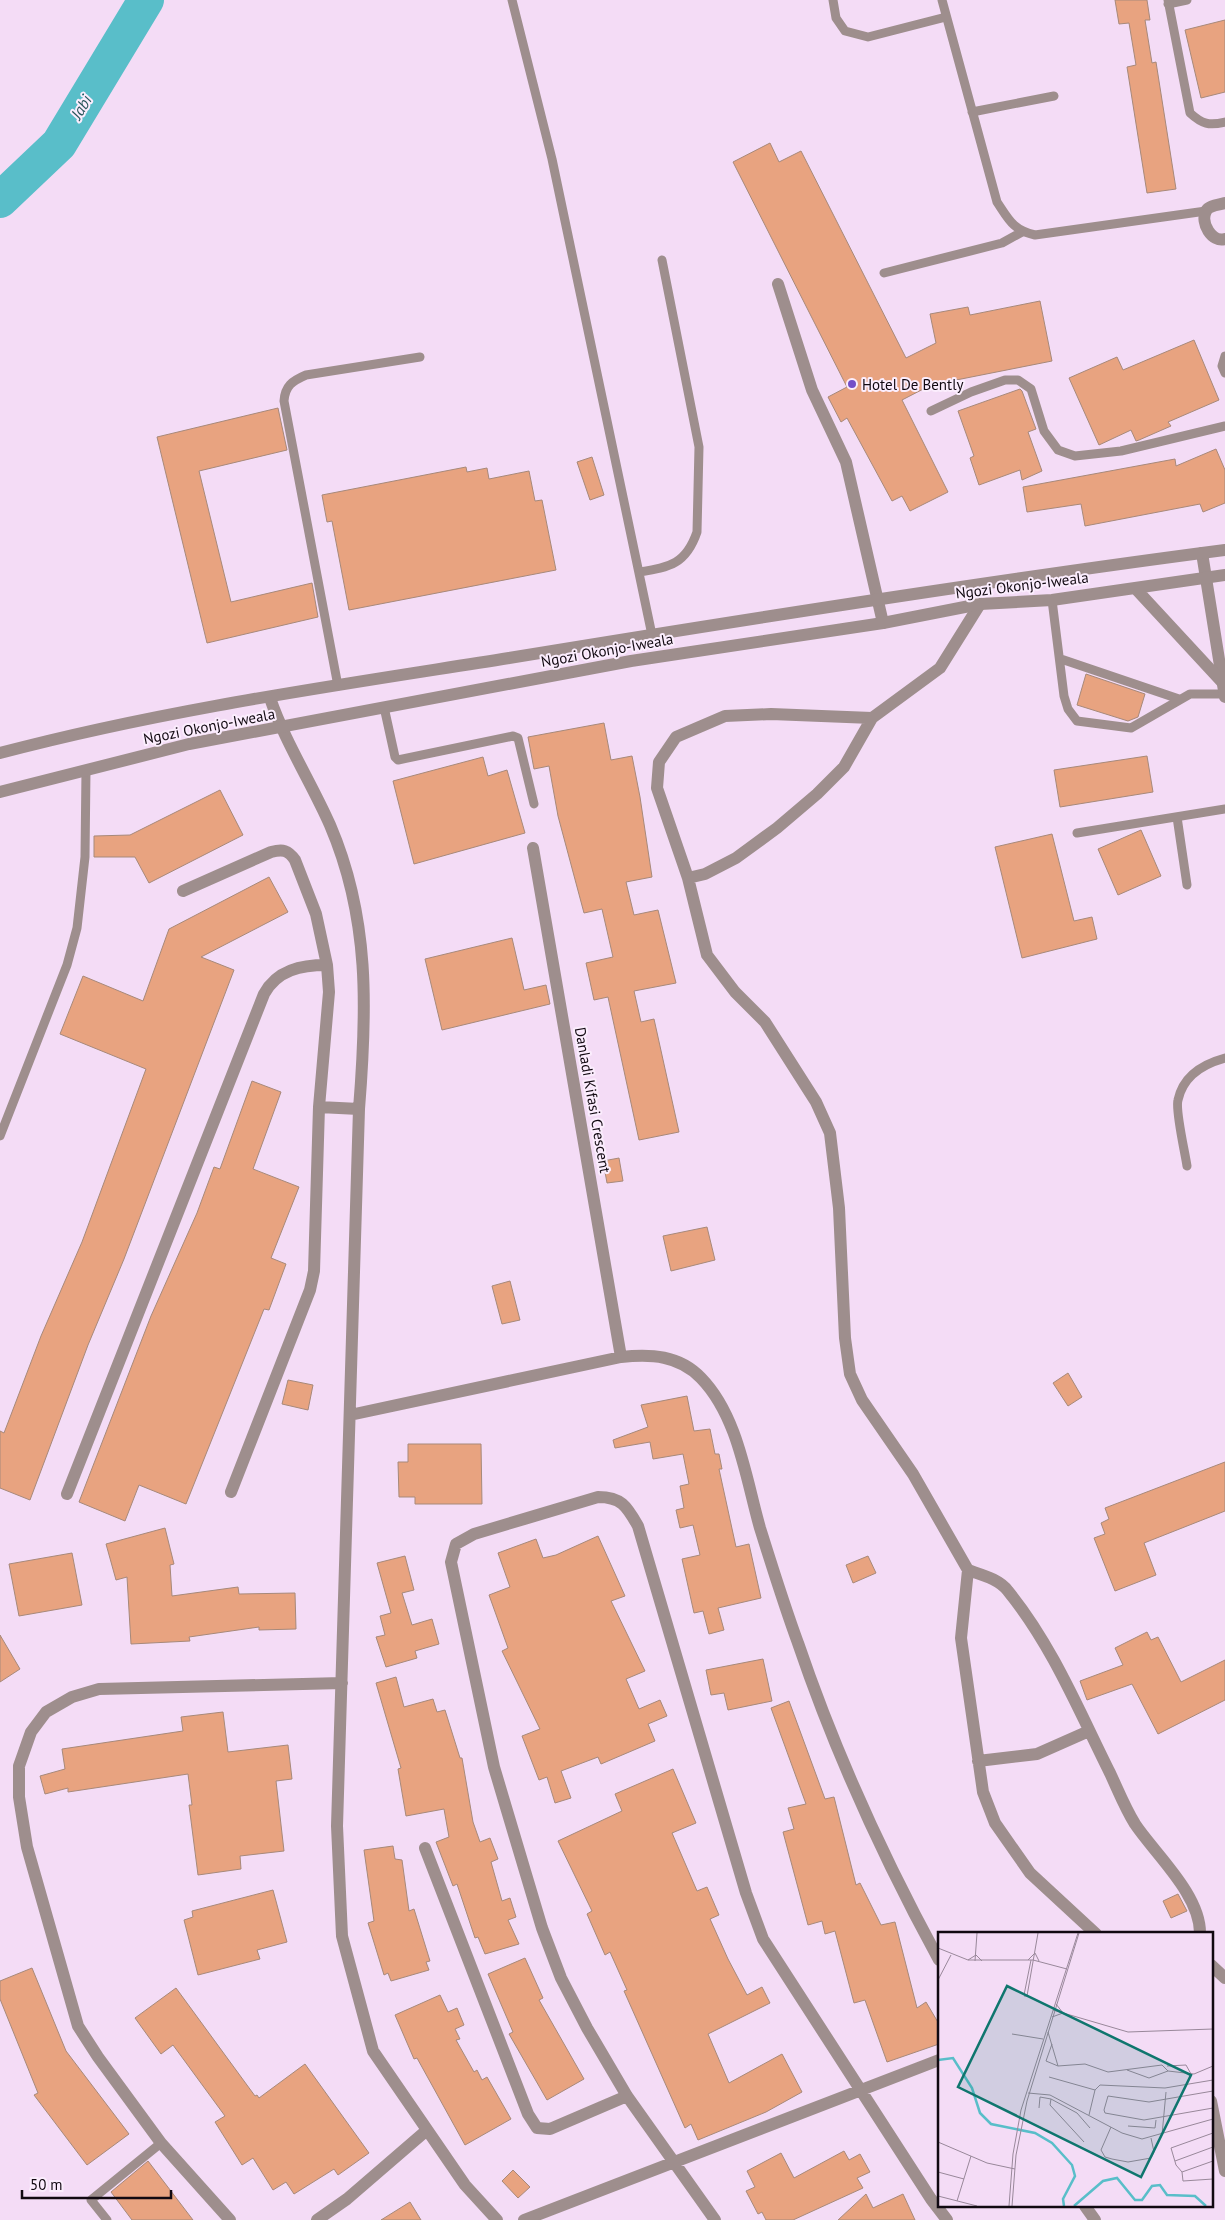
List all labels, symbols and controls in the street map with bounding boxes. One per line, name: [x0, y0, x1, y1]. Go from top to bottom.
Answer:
water label: Jabi: [66, 91, 96, 124]
place label: Hotel De Bently: [862, 375, 964, 394]
marker: Hotel De Bently: [846, 378, 858, 390]
street label: Ngozi Okonjo-Iweala: [954, 567, 1090, 603]
street label: Ngozi Okonjo-Iweala: [539, 629, 675, 671]
street label: Ngozi Okonjo-Iweala: [142, 704, 276, 748]
street label: Danladi Kifasi Crescent: [571, 1026, 615, 1174]
inset map: [938, 1932, 1212, 2208]
scale bar: [22, 2168, 171, 2200]
text: 50 m: [30, 2175, 63, 2194]

